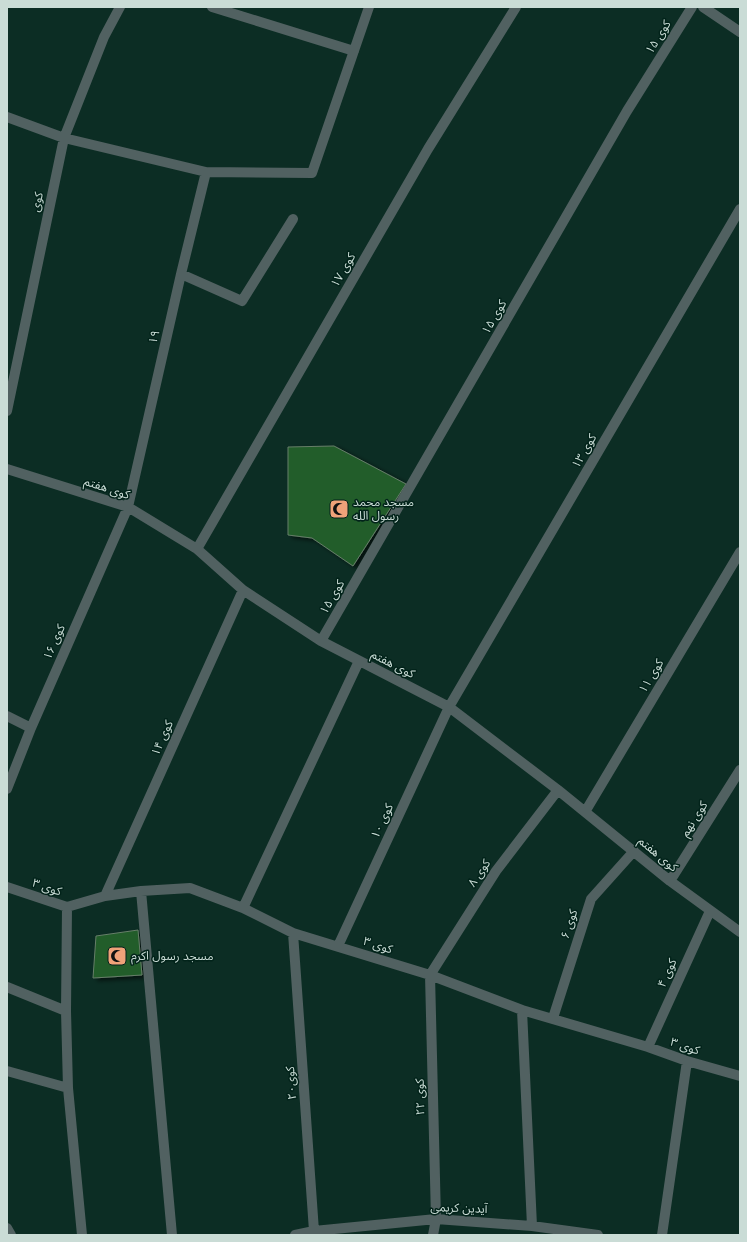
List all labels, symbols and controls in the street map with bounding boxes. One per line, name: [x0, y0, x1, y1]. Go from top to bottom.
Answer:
street label: کوی ۱۵: [642, 17, 674, 56]
street label: کوی: [28, 190, 46, 213]
street label: کوی ۱۷: [328, 250, 359, 289]
street label: کوی ۱۵: [479, 297, 510, 336]
street label: ۱۹: [146, 329, 162, 345]
street label: کوی ۱۳: [569, 431, 600, 470]
street label: کوی هفتم: [82, 474, 133, 504]
place label: مسجد محمد رسول الله: [353, 495, 414, 523]
mosque icon: مسجد محمد رسول الله: [328, 498, 350, 520]
street label: کوی ۱۵: [317, 577, 348, 616]
street label: کوی ۱۶: [40, 621, 68, 662]
street label: کوی هفتم: [368, 647, 418, 683]
street label: کوی ۱۱: [636, 656, 667, 695]
street label: کوی ۱۴: [148, 717, 176, 758]
street label: کوی نهم: [678, 798, 713, 840]
street label: کوی ۱۰: [368, 800, 397, 841]
street label: کوی هفتم: [634, 833, 681, 877]
street label: کوی ۸: [465, 856, 494, 889]
street label: کوی ۳: [31, 876, 64, 899]
street label: کوی ۶: [558, 907, 581, 940]
street label: کوی ۳: [362, 934, 395, 957]
mosque icon: مسجد رسول اکرم: [106, 945, 128, 967]
place label: مسجد رسول اکرم: [131, 949, 214, 965]
street label: کوی ۴: [655, 956, 680, 990]
street label: کوی ۳: [669, 1035, 702, 1058]
street label: کوی۲۰: [283, 1065, 299, 1100]
street label: کوی ۲۲: [413, 1077, 427, 1116]
street label: آیدین کریمی: [430, 1200, 488, 1216]

